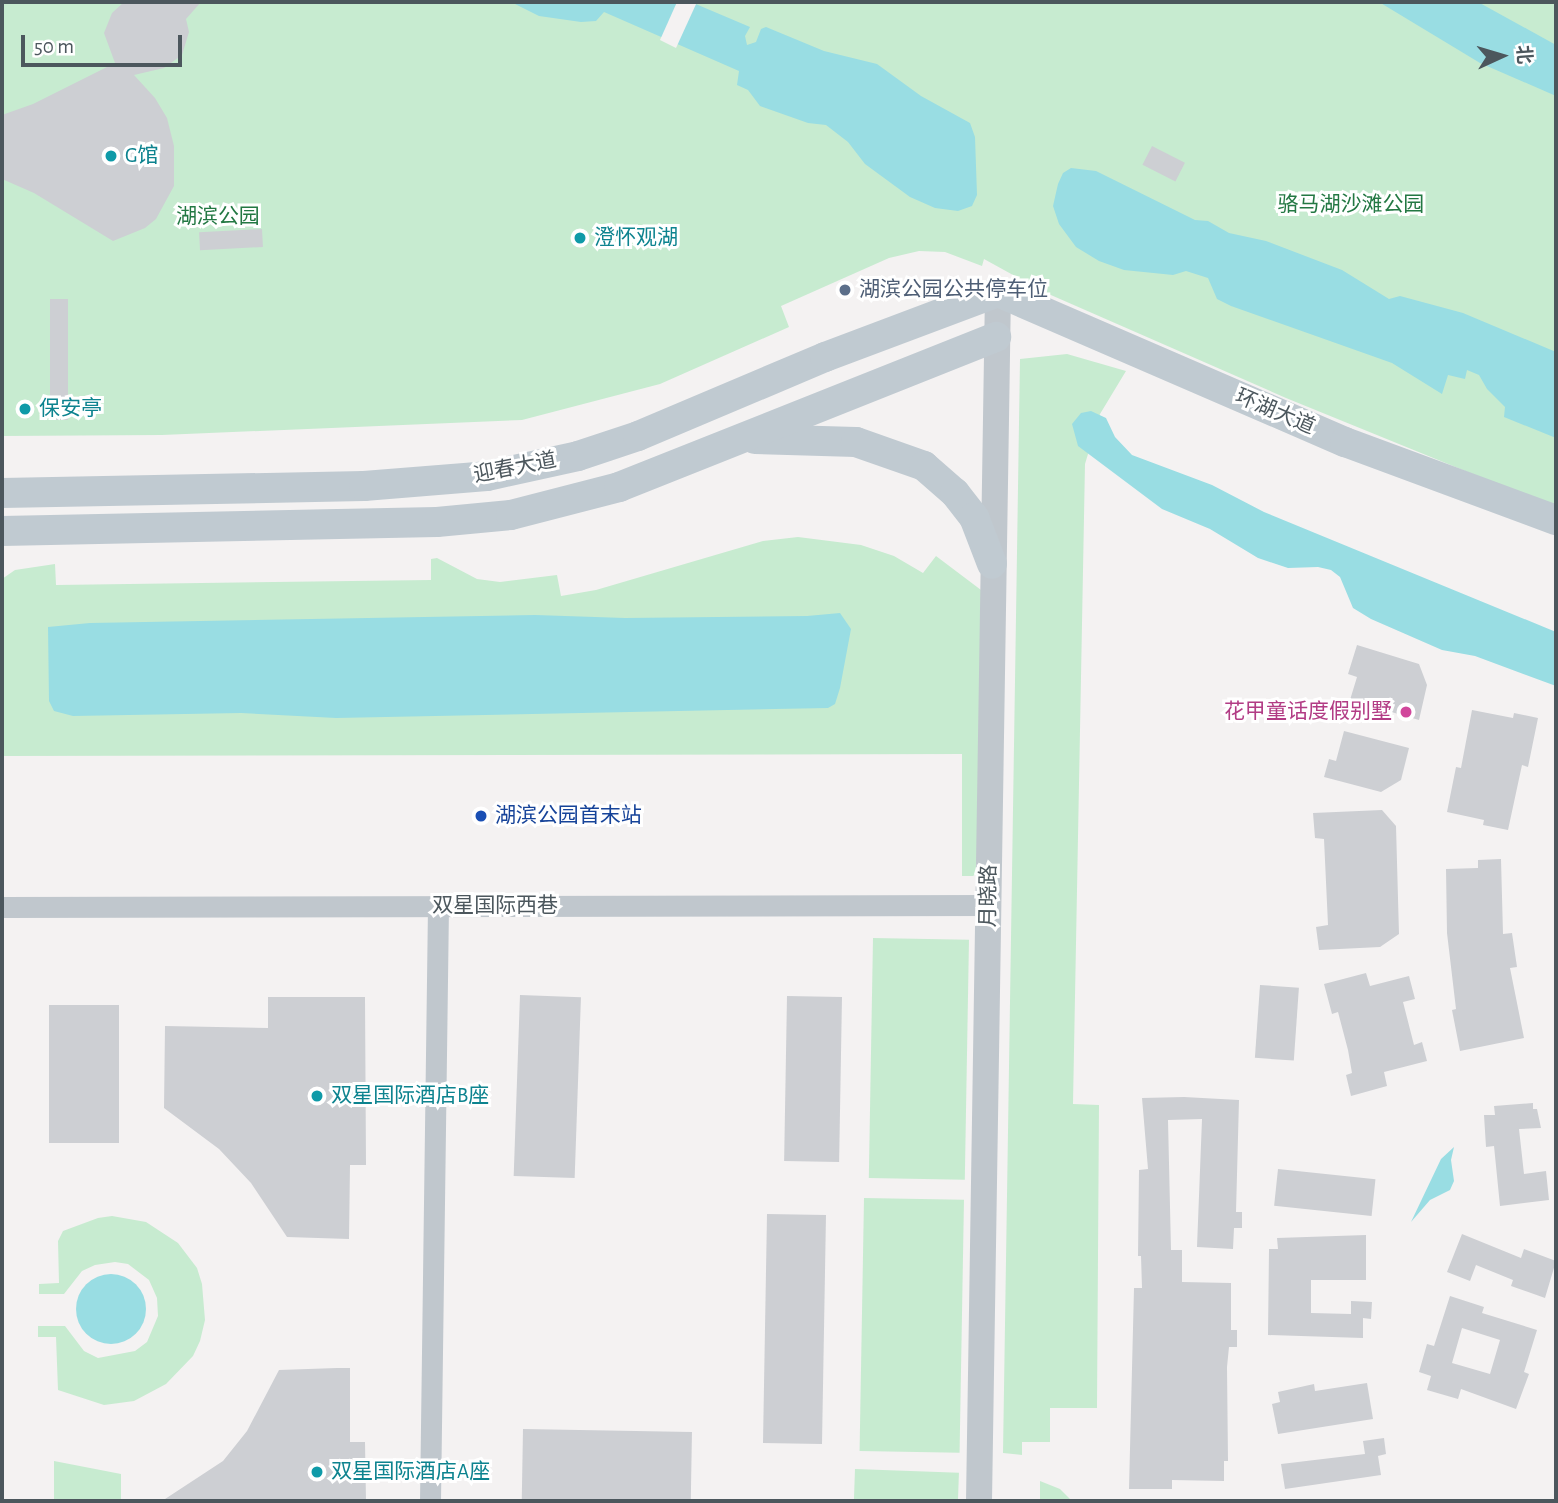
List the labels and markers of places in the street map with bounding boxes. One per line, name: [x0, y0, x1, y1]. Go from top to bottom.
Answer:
place label: G馆: [125, 143, 159, 169]
marker: G馆: [103, 148, 119, 164]
place label: 澄怀观湖: [594, 225, 678, 251]
marker: 澄怀观湖: [572, 230, 588, 246]
place label: 湖滨公园公共停车位: [859, 277, 1048, 303]
marker: 湖滨公园公共停车位: [837, 282, 853, 298]
place label: 保安亭: [39, 396, 102, 422]
marker: 保安亭: [17, 401, 33, 417]
place label: 花甲童话度假别墅: [1224, 699, 1392, 725]
marker: 花甲童话度假别墅: [1398, 704, 1414, 720]
place label: 湖滨公园首末站: [495, 803, 642, 829]
marker: 湖滨公园首末站: [473, 808, 489, 824]
place label: 双星国际酒店B座: [331, 1083, 489, 1109]
marker: 双星国际酒店B座: [309, 1088, 325, 1104]
place label: 双星国际酒店A座: [331, 1459, 490, 1485]
marker: 双星国际酒店A座: [309, 1464, 325, 1480]

